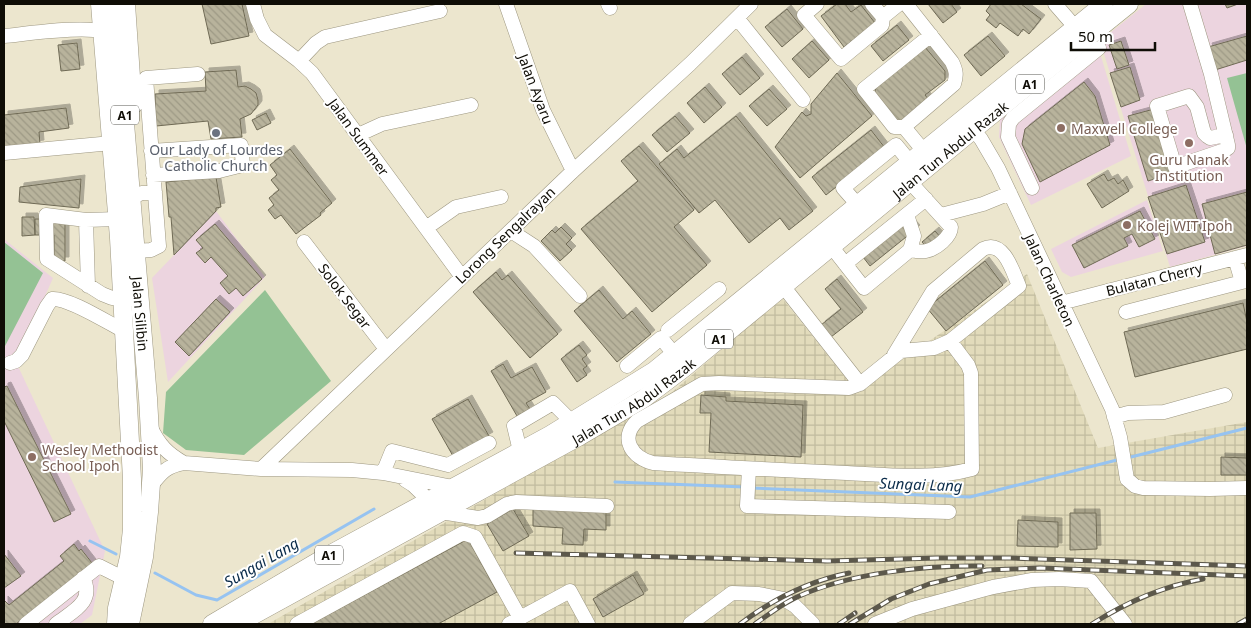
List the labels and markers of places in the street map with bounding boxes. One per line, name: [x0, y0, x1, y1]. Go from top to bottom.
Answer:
place label: Maxwell College: [1071, 119, 1178, 138]
marker: Maxwell College: [1055, 122, 1067, 134]
marker: Our Lady of Lourdes Catholic Church: [210, 127, 222, 139]
marker: Guru Nanak Institution: [1183, 137, 1195, 149]
place label: Our Lady of Lourdes Catholic Church: [149, 140, 283, 175]
place label: Guru Nanak Institution: [1149, 150, 1229, 185]
place label: Kolej WIT Ipoh: [1137, 216, 1233, 235]
marker: Kolej WIT Ipoh: [1121, 219, 1133, 231]
place label: Wesley Methodist School Ipoh: [42, 440, 158, 475]
marker: Wesley Methodist School Ipoh: [26, 451, 38, 463]

